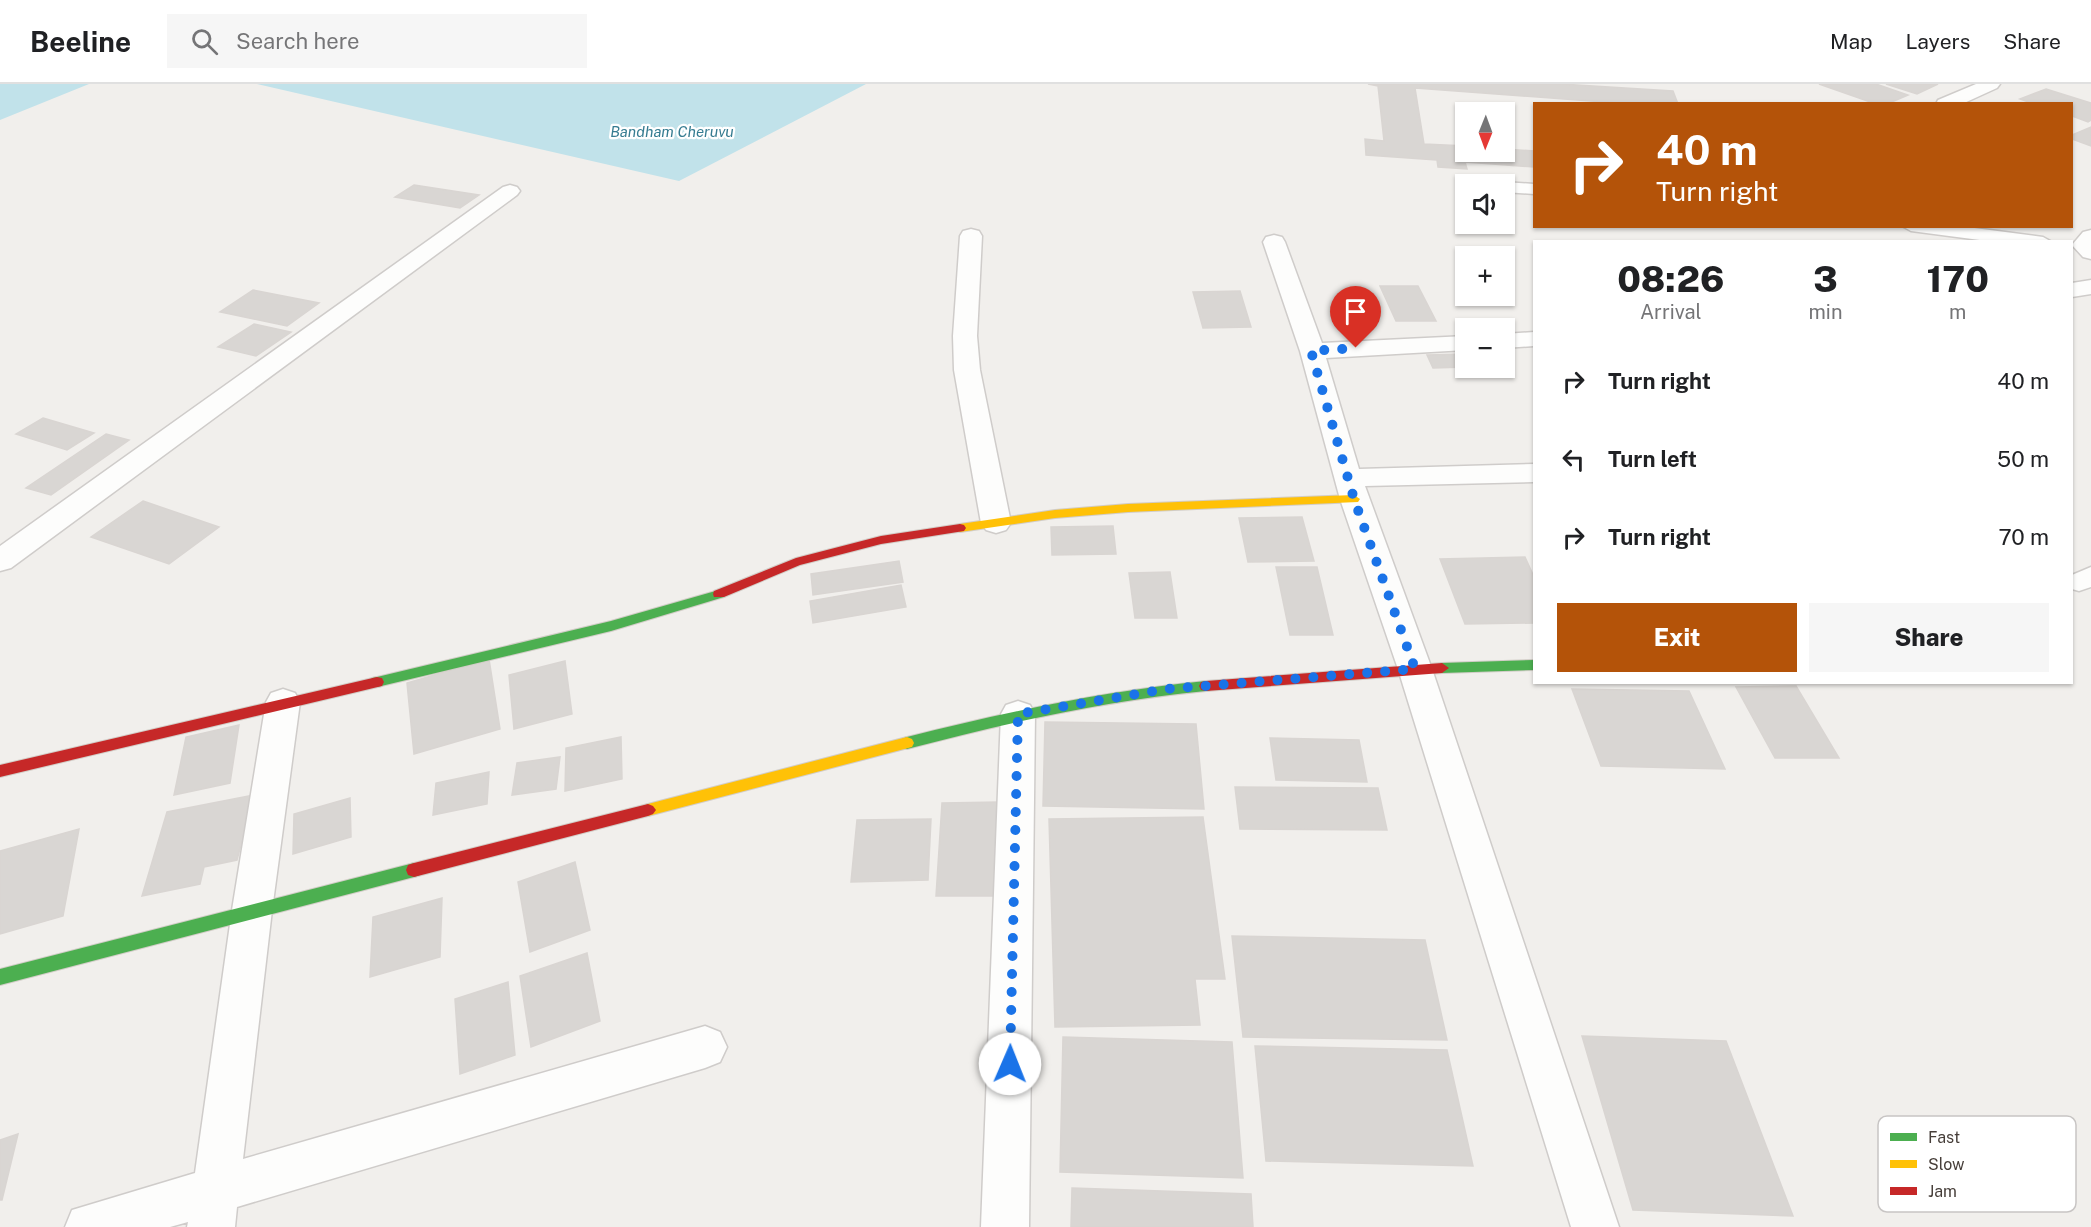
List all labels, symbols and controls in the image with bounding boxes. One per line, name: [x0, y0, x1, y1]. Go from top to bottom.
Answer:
search box: [167, 14, 587, 68]
text: Beeline: [30, 25, 131, 58]
icon: search: [188, 25, 221, 58]
text: Search here: [236, 28, 360, 54]
text: Map: [1830, 29, 1873, 54]
text: Layers: [1906, 29, 1970, 54]
text: Share: [2003, 29, 2061, 54]
north arrow: [1455, 102, 1515, 162]
map controls: [1455, 102, 1515, 378]
water label: Bandham Cheruvu: [610, 123, 734, 140]
text: 40 m: [1656, 125, 1758, 174]
icon: right: [1557, 126, 1635, 204]
button: sound: [1455, 174, 1515, 234]
text: Turn right: [1656, 175, 1779, 207]
button: +: [1455, 246, 1515, 306]
text: 08:26: [1617, 258, 1724, 300]
text: 3: [1813, 258, 1838, 300]
text: 170: [1927, 258, 1989, 300]
pin: [1330, 286, 1381, 348]
icon: arrive: [1339, 295, 1372, 328]
text: Arrival: [1640, 300, 1702, 324]
text: min: [1809, 300, 1842, 324]
text: m: [1949, 300, 1966, 324]
button: −: [1455, 318, 1515, 378]
icon: right: [1557, 365, 1590, 398]
text: Turn right: [1608, 368, 1711, 394]
text: 40 m: [1997, 368, 2049, 394]
icon: left: [1557, 443, 1590, 476]
text: Turn left: [1608, 446, 1697, 472]
text: 50 m: [1997, 446, 2049, 472]
icon: right: [1557, 521, 1590, 554]
text: Turn right: [1608, 524, 1711, 550]
text: 70 m: [1998, 524, 2049, 550]
button: Exit: [1557, 603, 1797, 672]
button: Share: [1809, 603, 2049, 672]
position arrow: [978, 1032, 1042, 1096]
legend: [1878, 1116, 2076, 1212]
text: Fast: [1928, 1128, 1960, 1147]
text: Slow: [1928, 1155, 1965, 1174]
text: Jam: [1928, 1182, 1957, 1201]

